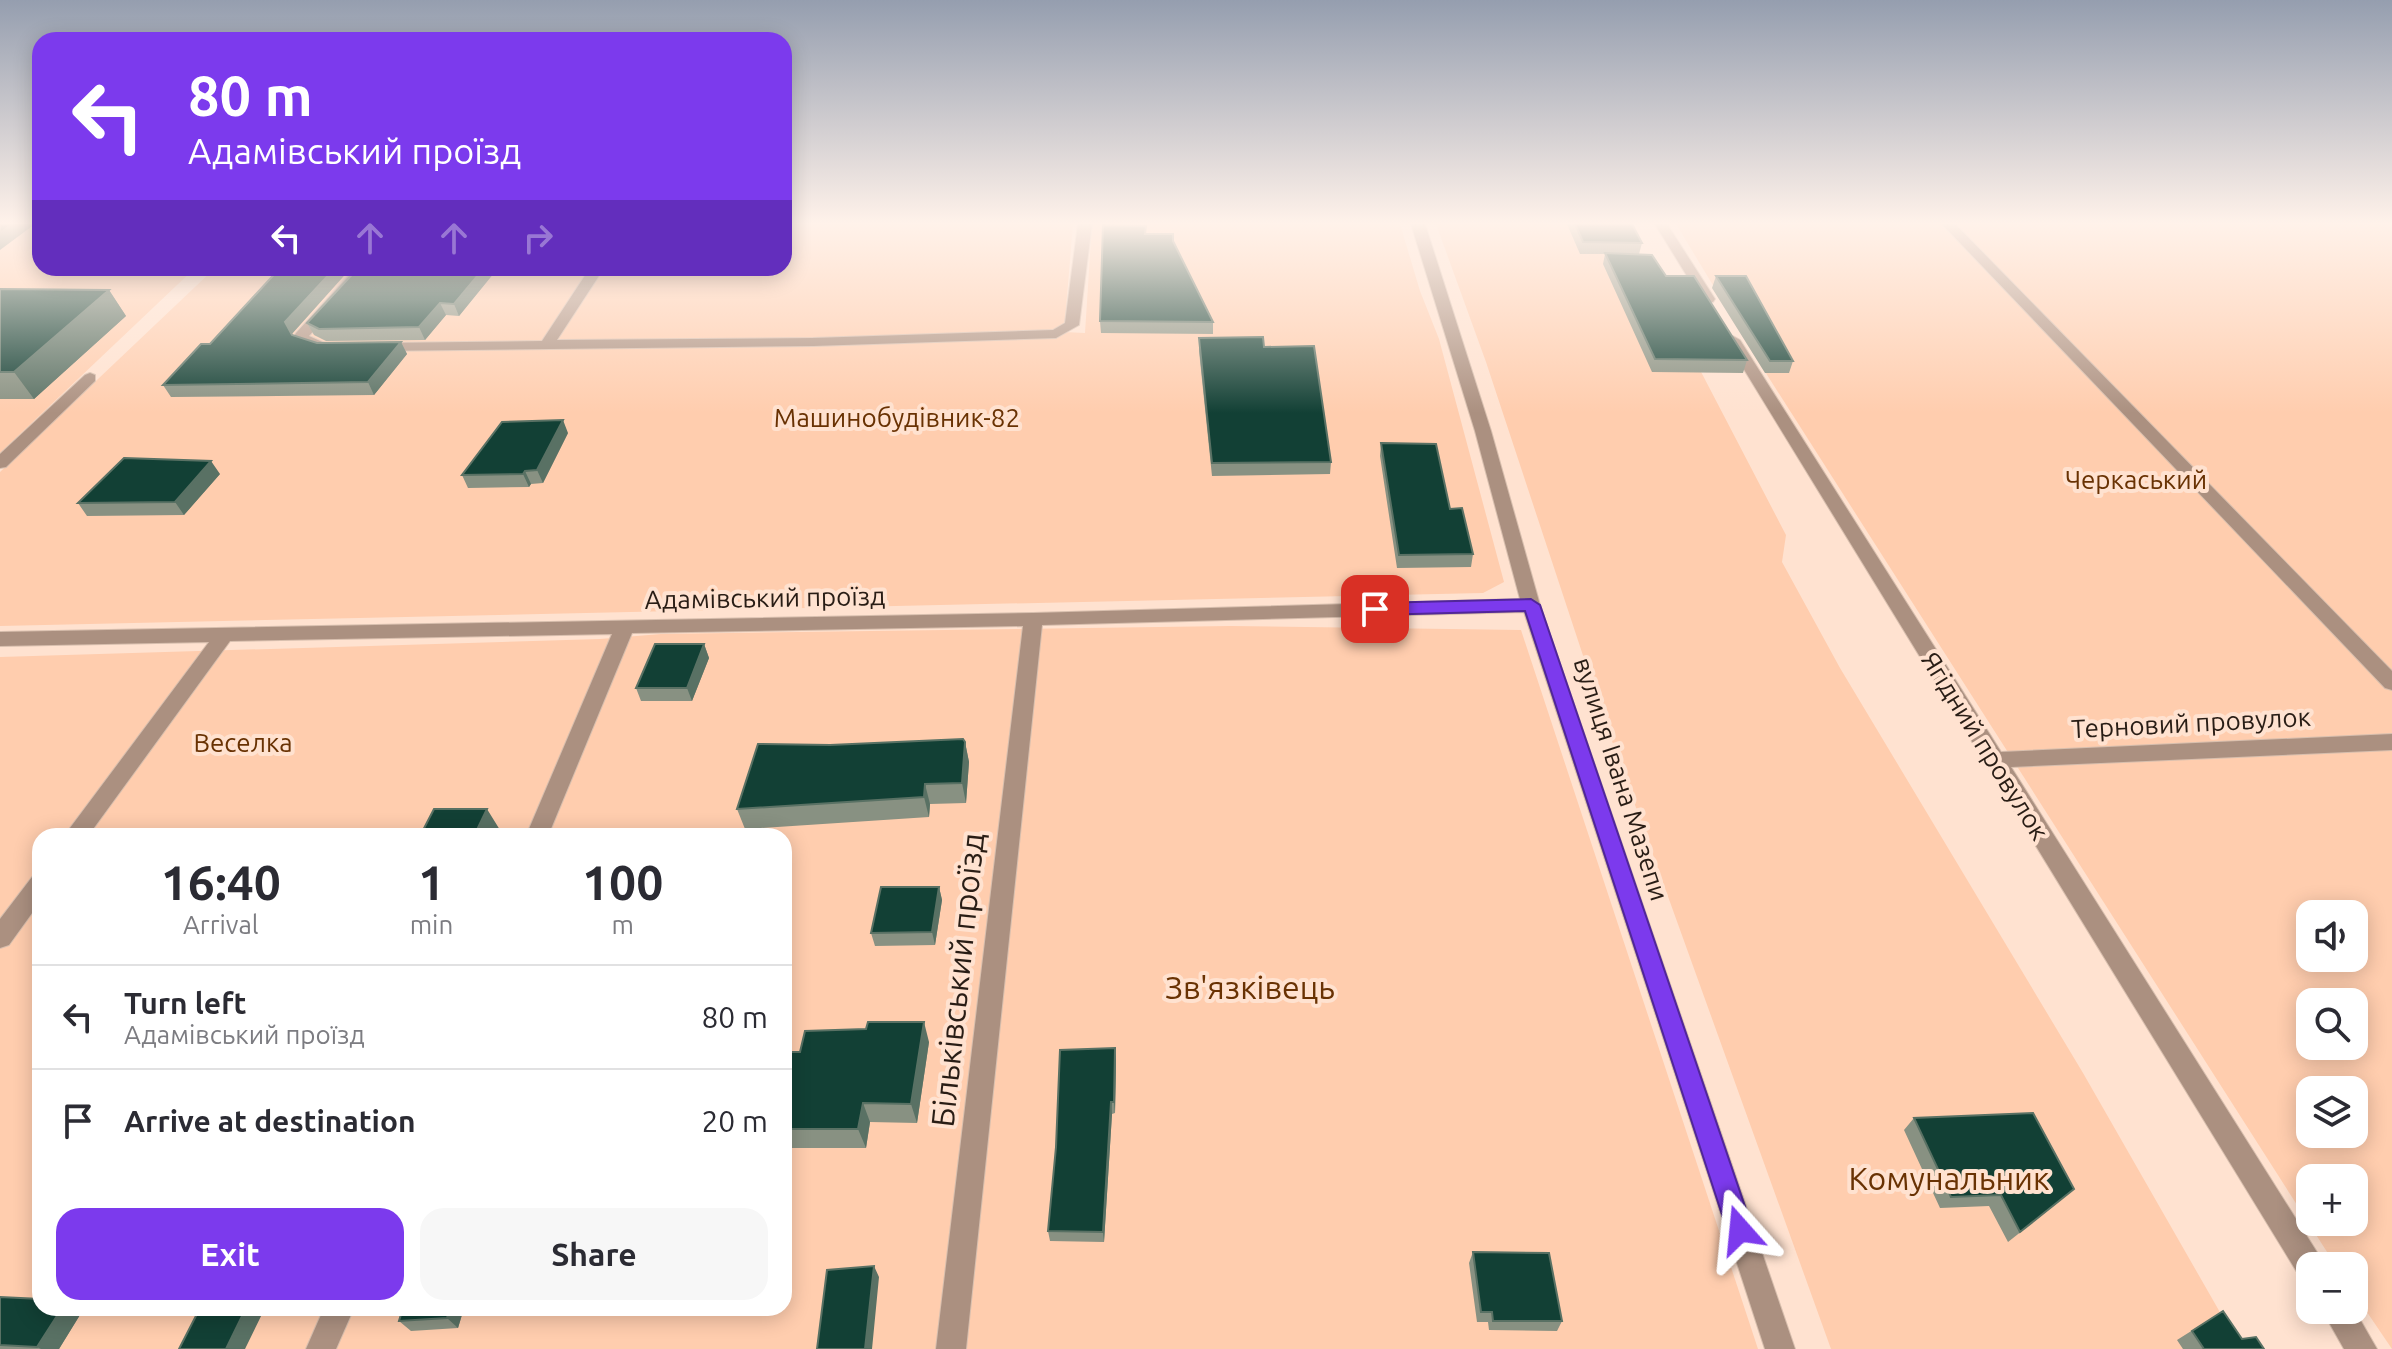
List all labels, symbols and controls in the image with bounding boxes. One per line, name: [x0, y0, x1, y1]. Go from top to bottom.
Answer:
icon: left: [56, 64, 160, 168]
text: 80 m: [188, 64, 313, 127]
text: Адамівський проїзд: [188, 130, 521, 171]
icon: left: [264, 216, 308, 260]
icon: ahead: [348, 216, 392, 260]
icon: ahead: [432, 216, 476, 260]
icon: right: [516, 216, 560, 260]
park label: Машинобудівник-82: [774, 403, 1020, 432]
park label: Черкаський: [2065, 465, 2207, 494]
pin: [1341, 575, 1409, 643]
street label: Адамівський проїзд: [644, 581, 886, 614]
icon: arrive: [1353, 587, 1397, 631]
street label: Ягідний провулок: [1916, 647, 2055, 845]
street label: вулиця Івана Мазепи: [1568, 654, 1675, 904]
street label: Терновий провулок: [2070, 702, 2312, 743]
park label: Веселка: [193, 728, 293, 757]
street label: Більківський проїзд: [924, 831, 990, 1129]
text: 16:40: [161, 855, 281, 909]
text: 1: [418, 855, 445, 909]
text: 100: [582, 855, 663, 909]
map controls: [2296, 900, 2368, 1324]
button: sound: [2296, 900, 2368, 972]
text: Arrival: [183, 910, 259, 939]
text: min: [410, 910, 453, 939]
text: m: [611, 910, 634, 939]
park label: Зв'язківець: [1165, 969, 1335, 1005]
text: Turn left: [124, 986, 246, 1020]
button: search: [2296, 988, 2368, 1060]
icon: left: [56, 995, 100, 1039]
text: 80 m: [701, 1000, 768, 1034]
text: Адамівський проїзд: [124, 1020, 365, 1049]
button: layers: [2296, 1076, 2368, 1148]
icon: arrive: [56, 1099, 100, 1143]
text: Arrive at destination: [124, 1104, 416, 1138]
text: 20 m: [701, 1104, 768, 1138]
park label: Комунальник: [1848, 1160, 2050, 1196]
button: +: [2296, 1164, 2368, 1236]
position arrow: [1698, 1188, 1782, 1272]
button: Exit: [56, 1208, 404, 1300]
button: Share: [420, 1208, 768, 1300]
button: −: [2296, 1252, 2368, 1324]

